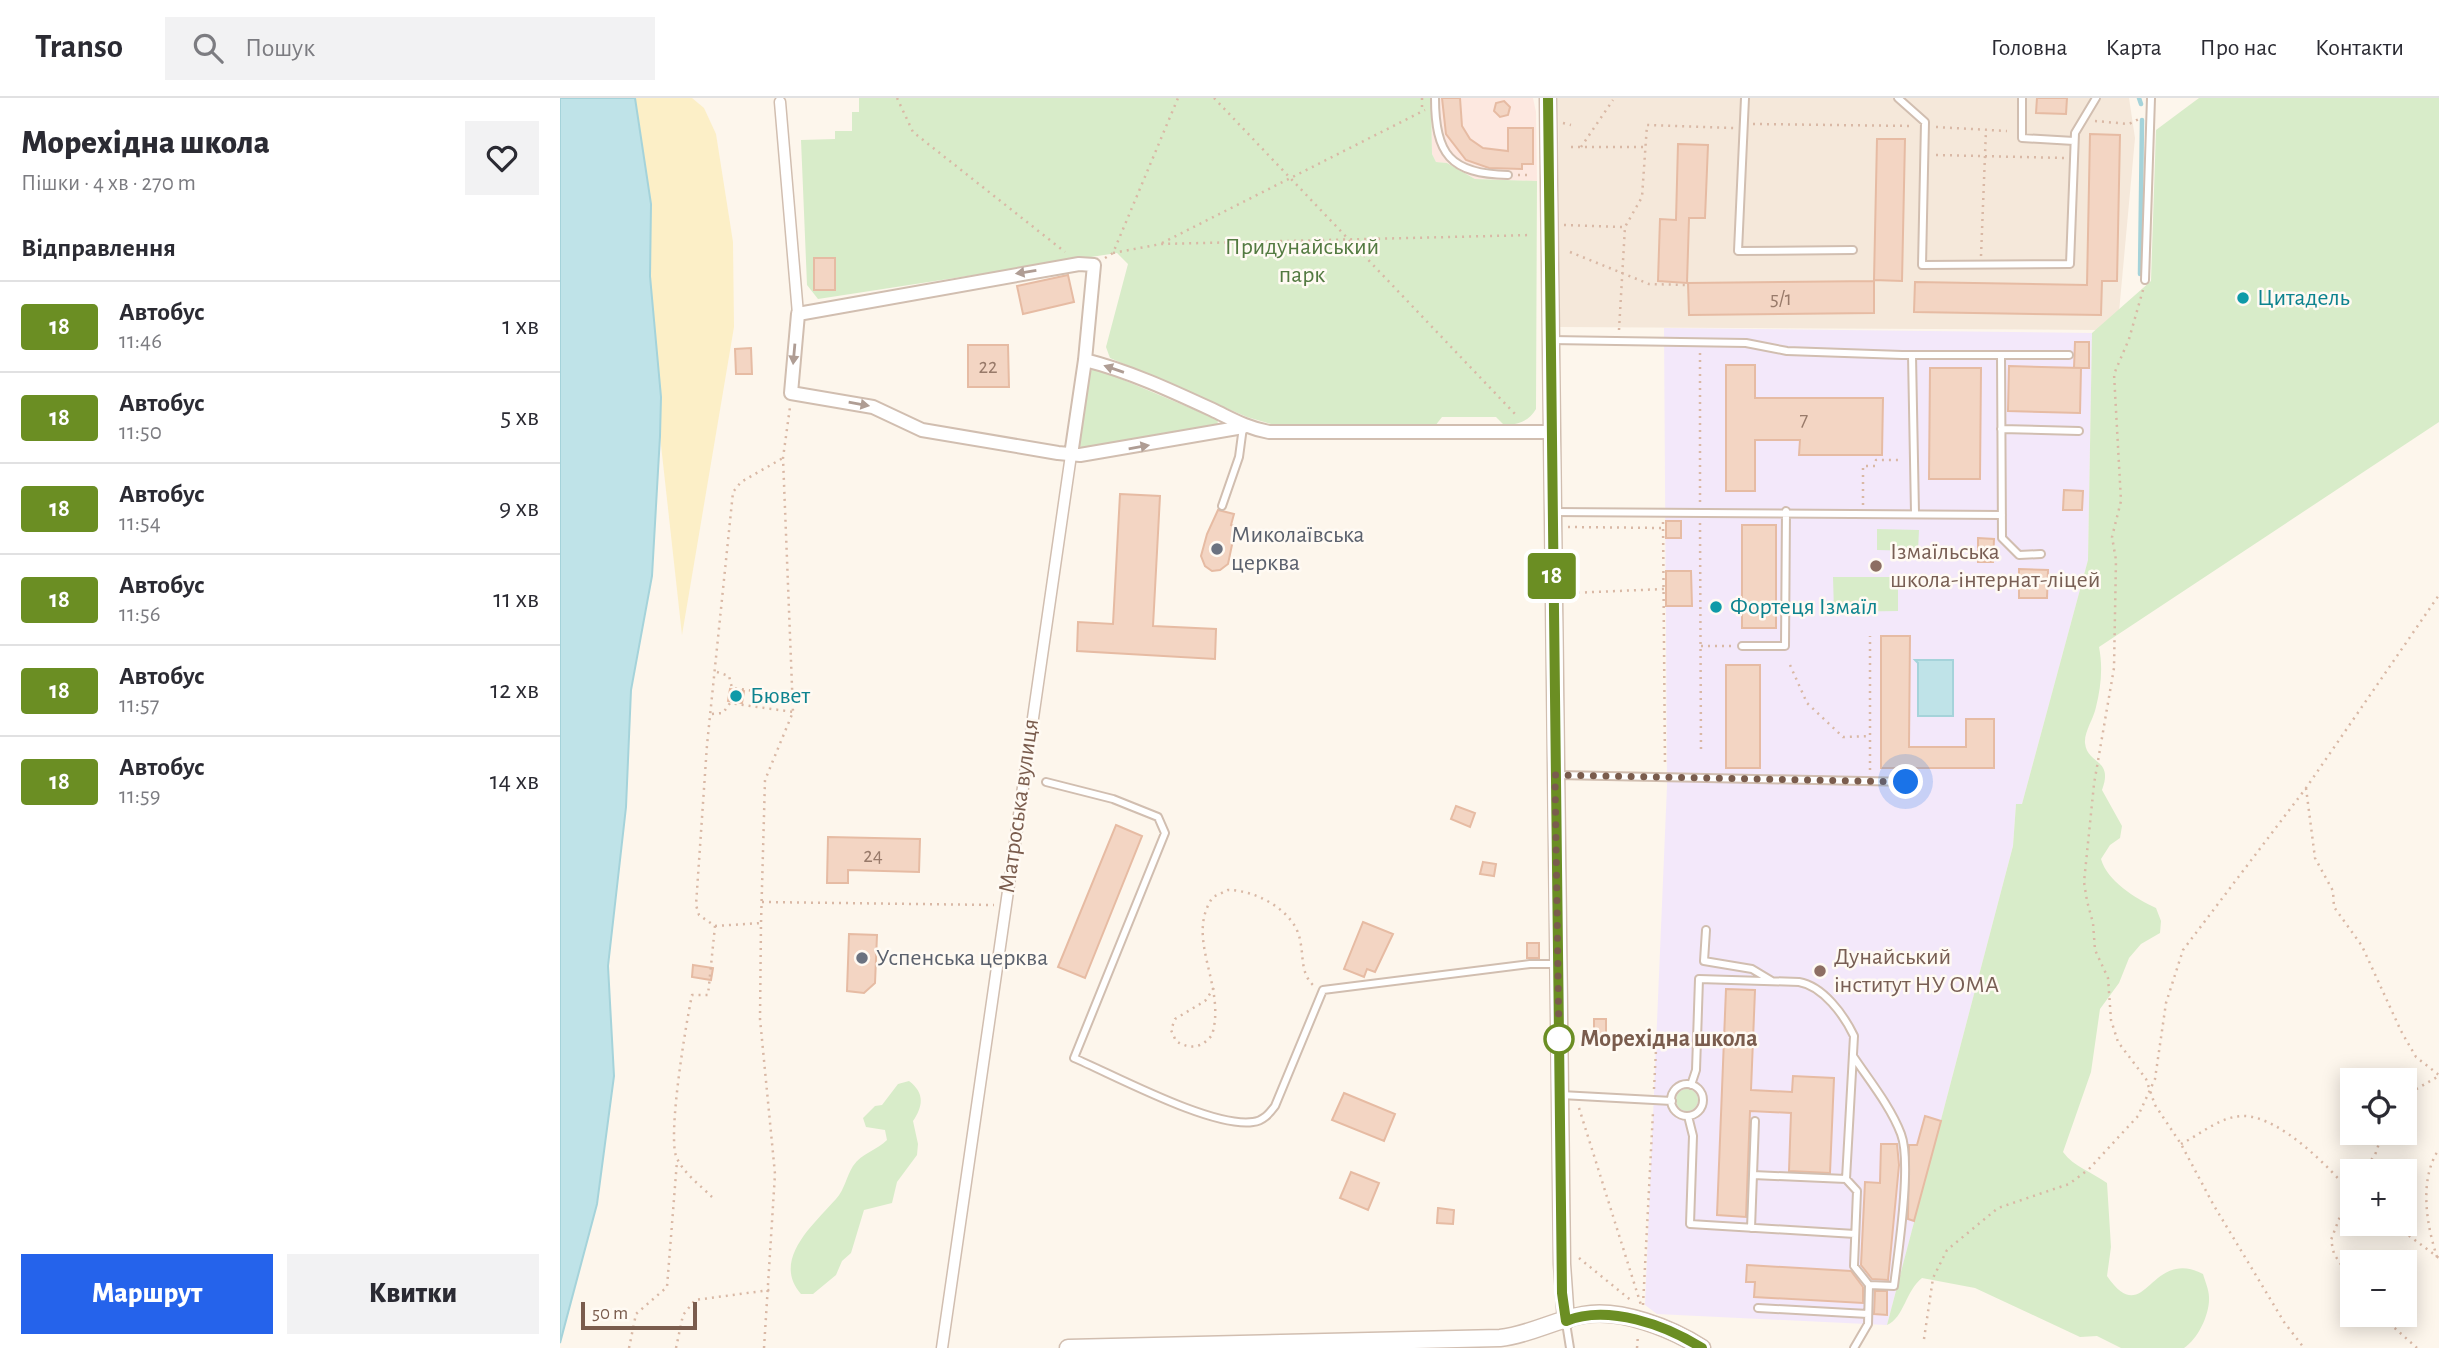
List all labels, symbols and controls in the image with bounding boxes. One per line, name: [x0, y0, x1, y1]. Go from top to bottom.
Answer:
search box: [165, 17, 655, 80]
icon: search: [189, 29, 227, 67]
text: Transo: [35, 31, 123, 64]
text: Пошук: [245, 35, 315, 61]
text: Головна: [1991, 36, 2067, 60]
text: Карта: [2105, 36, 2162, 60]
text: Про нас: [2200, 36, 2277, 60]
text: Контакти: [2315, 36, 2404, 60]
button: heart: [465, 121, 539, 195]
text: Морехідна школа: [21, 127, 270, 160]
text: Пішки · 4 хв · 270 m: [21, 172, 196, 195]
text: Відправлення: [21, 235, 176, 261]
park label: Придунайський парк: [1225, 235, 1379, 287]
one-way arrow: [1015, 267, 1037, 278]
place label: Цитадель: [2257, 286, 2350, 310]
house number: 5/1: [1770, 288, 1792, 309]
marker: Цитадель: [2235, 290, 2251, 306]
text: Автобус: [119, 299, 205, 325]
text: 1 хв: [502, 313, 539, 339]
text: 18: [49, 315, 70, 339]
text: 11:46: [119, 330, 162, 353]
one-way arrow: [788, 343, 799, 365]
house number: 22: [978, 356, 998, 377]
one-way arrow: [1103, 363, 1124, 374]
text: Автобус: [119, 390, 205, 416]
one-way arrow: [848, 399, 870, 410]
text: 5 хв: [500, 404, 539, 430]
text: 18: [49, 406, 70, 430]
house number: 7: [1800, 409, 1809, 430]
text: 11:50: [119, 421, 162, 444]
one-way arrow: [1128, 441, 1150, 452]
text: Автобус: [119, 481, 205, 507]
text: 9 хв: [499, 495, 539, 521]
text: 18: [49, 497, 70, 521]
text: 11:54: [119, 512, 161, 535]
place label: Миколаївська церква: [1231, 523, 1365, 575]
place label: Ізмаїльська школа-інтернат-ліцей: [1890, 540, 2101, 592]
marker: Миколаївська церква: [1209, 541, 1225, 557]
line badge: 18: [1520, 553, 1584, 599]
marker: Ізмаїльська школа-інтернат-ліцей: [1868, 558, 1884, 574]
text: 18: [1542, 564, 1562, 588]
text: Автобус: [119, 572, 205, 598]
text: 11 хв: [493, 586, 539, 612]
text: 18: [49, 588, 70, 612]
place label: Фортеця Ізмаїл: [1730, 595, 1878, 619]
marker: Фортеця Ізмаїл: [1708, 599, 1724, 615]
text: 11:56: [119, 603, 161, 626]
text: Автобус: [119, 663, 205, 689]
text: 12 хв: [490, 677, 539, 703]
text: 18: [49, 679, 70, 703]
place label: Бювет: [750, 684, 811, 708]
marker: Бювет: [728, 688, 744, 704]
text: 11:57: [119, 694, 159, 717]
street label: Матроська вулиця: [995, 717, 1043, 895]
text: Автобус: [119, 754, 205, 780]
your location: [1888, 764, 1923, 799]
text: 14 хв: [490, 768, 539, 794]
text: 18: [49, 770, 70, 794]
text: 11:59: [119, 785, 161, 808]
house number: 24: [863, 845, 883, 866]
place label: Дунайський інститут НУ ОМА: [1834, 945, 1999, 997]
place label: Успенська церква: [876, 946, 1048, 970]
marker: Успенська церква: [854, 950, 870, 966]
marker: Дунайський інститут НУ ОМА: [1812, 963, 1828, 979]
marker: Морехідна школа: [1544, 1024, 1574, 1054]
place label: Морехідна школа: [1580, 1027, 1758, 1051]
map controls: [2340, 1068, 2417, 1327]
button: locate: [2340, 1068, 2417, 1145]
button: +: [2340, 1159, 2417, 1236]
button: −: [2340, 1250, 2417, 1327]
button: Маршрут: [21, 1254, 273, 1334]
button: Квитки: [287, 1254, 539, 1334]
scale bar: [581, 1299, 696, 1331]
text: 50 m: [592, 1304, 628, 1323]

